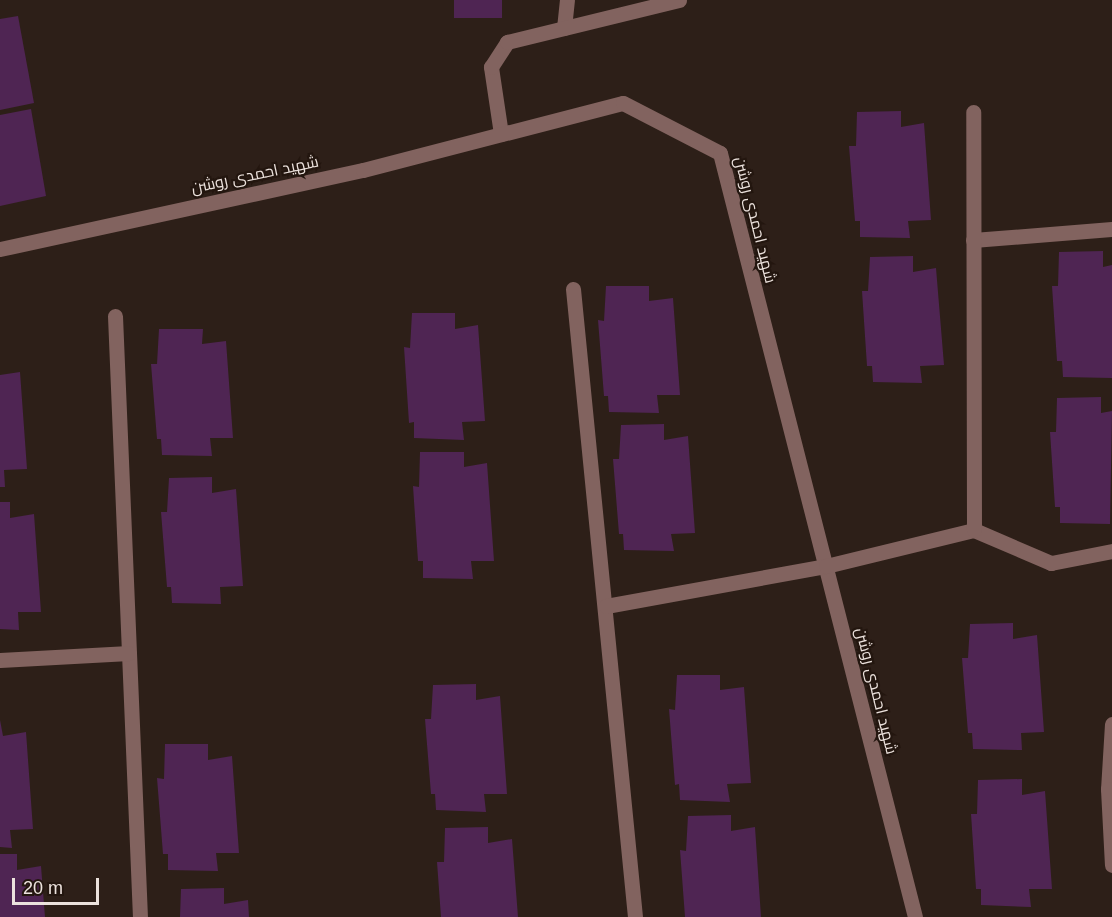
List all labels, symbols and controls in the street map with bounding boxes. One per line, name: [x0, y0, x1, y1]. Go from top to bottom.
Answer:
street label: شهید احمدی روشن: [189, 152, 321, 198]
street label: شهید احمدی روشن: [730, 155, 780, 285]
street label: شهید احمدی روشن: [851, 626, 901, 756]
scale bar: [15, 866, 102, 904]
text: 20 m: [23, 878, 63, 898]

